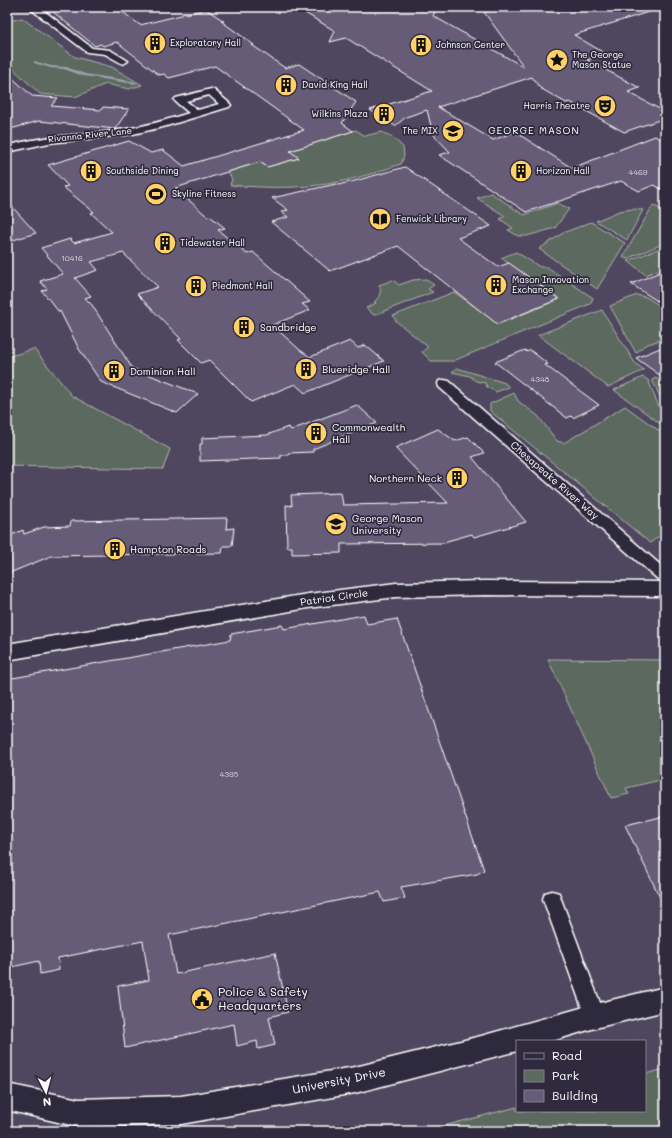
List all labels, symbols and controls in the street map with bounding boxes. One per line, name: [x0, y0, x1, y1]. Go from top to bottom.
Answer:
building icon: Exploratory Hall: [142, 30, 168, 56]
building icon: Johnson Center: [408, 32, 434, 58]
place label: Exploratory Hall: [170, 37, 241, 48]
place label: Johnson Center: [436, 39, 505, 50]
place icon: The George Mason Statue: [544, 47, 570, 73]
place label: The George Mason Statue: [572, 49, 631, 70]
building icon: David King Hall: [273, 72, 299, 98]
place label: David King Hall: [302, 79, 368, 90]
theatre icon: Harris Theatre: [592, 93, 618, 119]
place label: Harris Theatre: [524, 100, 590, 111]
building icon: Wilkins Plaza: [371, 101, 397, 127]
place label: Wilkins Plaza: [311, 108, 368, 119]
school or university icon: The MIX: [440, 118, 466, 144]
district label: GEORGE MASON: [488, 123, 580, 137]
street label: Rivanna River Lane: [47, 125, 133, 144]
place label: The MIX: [402, 125, 438, 136]
building icon: Southside Dining: [78, 158, 104, 184]
building icon: Horizon Hall: [508, 158, 534, 184]
place label: Southside Dining: [106, 165, 179, 176]
place label: Horizon Hall: [536, 165, 590, 176]
house number: 4469: [629, 167, 648, 177]
sports icon: Skyline Fitness: [143, 181, 169, 207]
place label: Skyline Fitness: [172, 188, 236, 199]
library icon: Fenwick Library: [367, 206, 393, 232]
place label: Fenwick Library: [396, 213, 467, 224]
building icon: Tidewater Hall: [152, 230, 178, 256]
place label: Tidewater Hall: [180, 237, 245, 248]
house number: 10416: [61, 253, 83, 263]
building icon: Mason Innovation Exchange: [483, 272, 509, 298]
building icon: Piedmont Hall: [183, 273, 209, 299]
place label: Mason Innovation Exchange: [512, 274, 589, 295]
place label: Piedmont Hall: [212, 280, 272, 291]
building icon: Sandbridge: [231, 314, 257, 340]
place label: Sandbridge: [260, 320, 317, 334]
building icon: Blueridge Hall: [293, 356, 319, 382]
building icon: Dominion Hall: [101, 358, 127, 384]
place label: Blueridge Hall: [322, 362, 390, 376]
place label: Dominion Hall: [130, 364, 195, 378]
house number: 4348: [531, 374, 550, 384]
building icon: Commonwealth Hall: [303, 420, 329, 446]
place label: Commonwealth Hall: [332, 420, 406, 446]
street label: Chesapeake River Way: [508, 438, 602, 522]
building icon: Northern Neck: [444, 465, 470, 491]
place label: Northern Neck: [369, 471, 442, 485]
school or university icon: George Mason University: [323, 511, 349, 537]
place label: George Mason University: [352, 511, 422, 537]
building icon: Hampton Roads: [102, 536, 128, 562]
place label: Hampton Roads: [130, 542, 206, 556]
street label: Patriot Circle: [299, 585, 369, 609]
house number: 4395: [220, 769, 239, 779]
place label: Police & Safety Headquarters: [218, 983, 308, 1013]
public building icon: Police & Safety Headquarters: [189, 986, 215, 1012]
legend: [516, 1040, 646, 1112]
text: Road: [552, 1047, 582, 1063]
street label: University Drive: [291, 1063, 387, 1097]
text: Park: [552, 1067, 579, 1083]
north arrow: [26, 1072, 66, 1112]
text: Building: [552, 1087, 598, 1103]
text: N: [42, 1095, 52, 1110]

